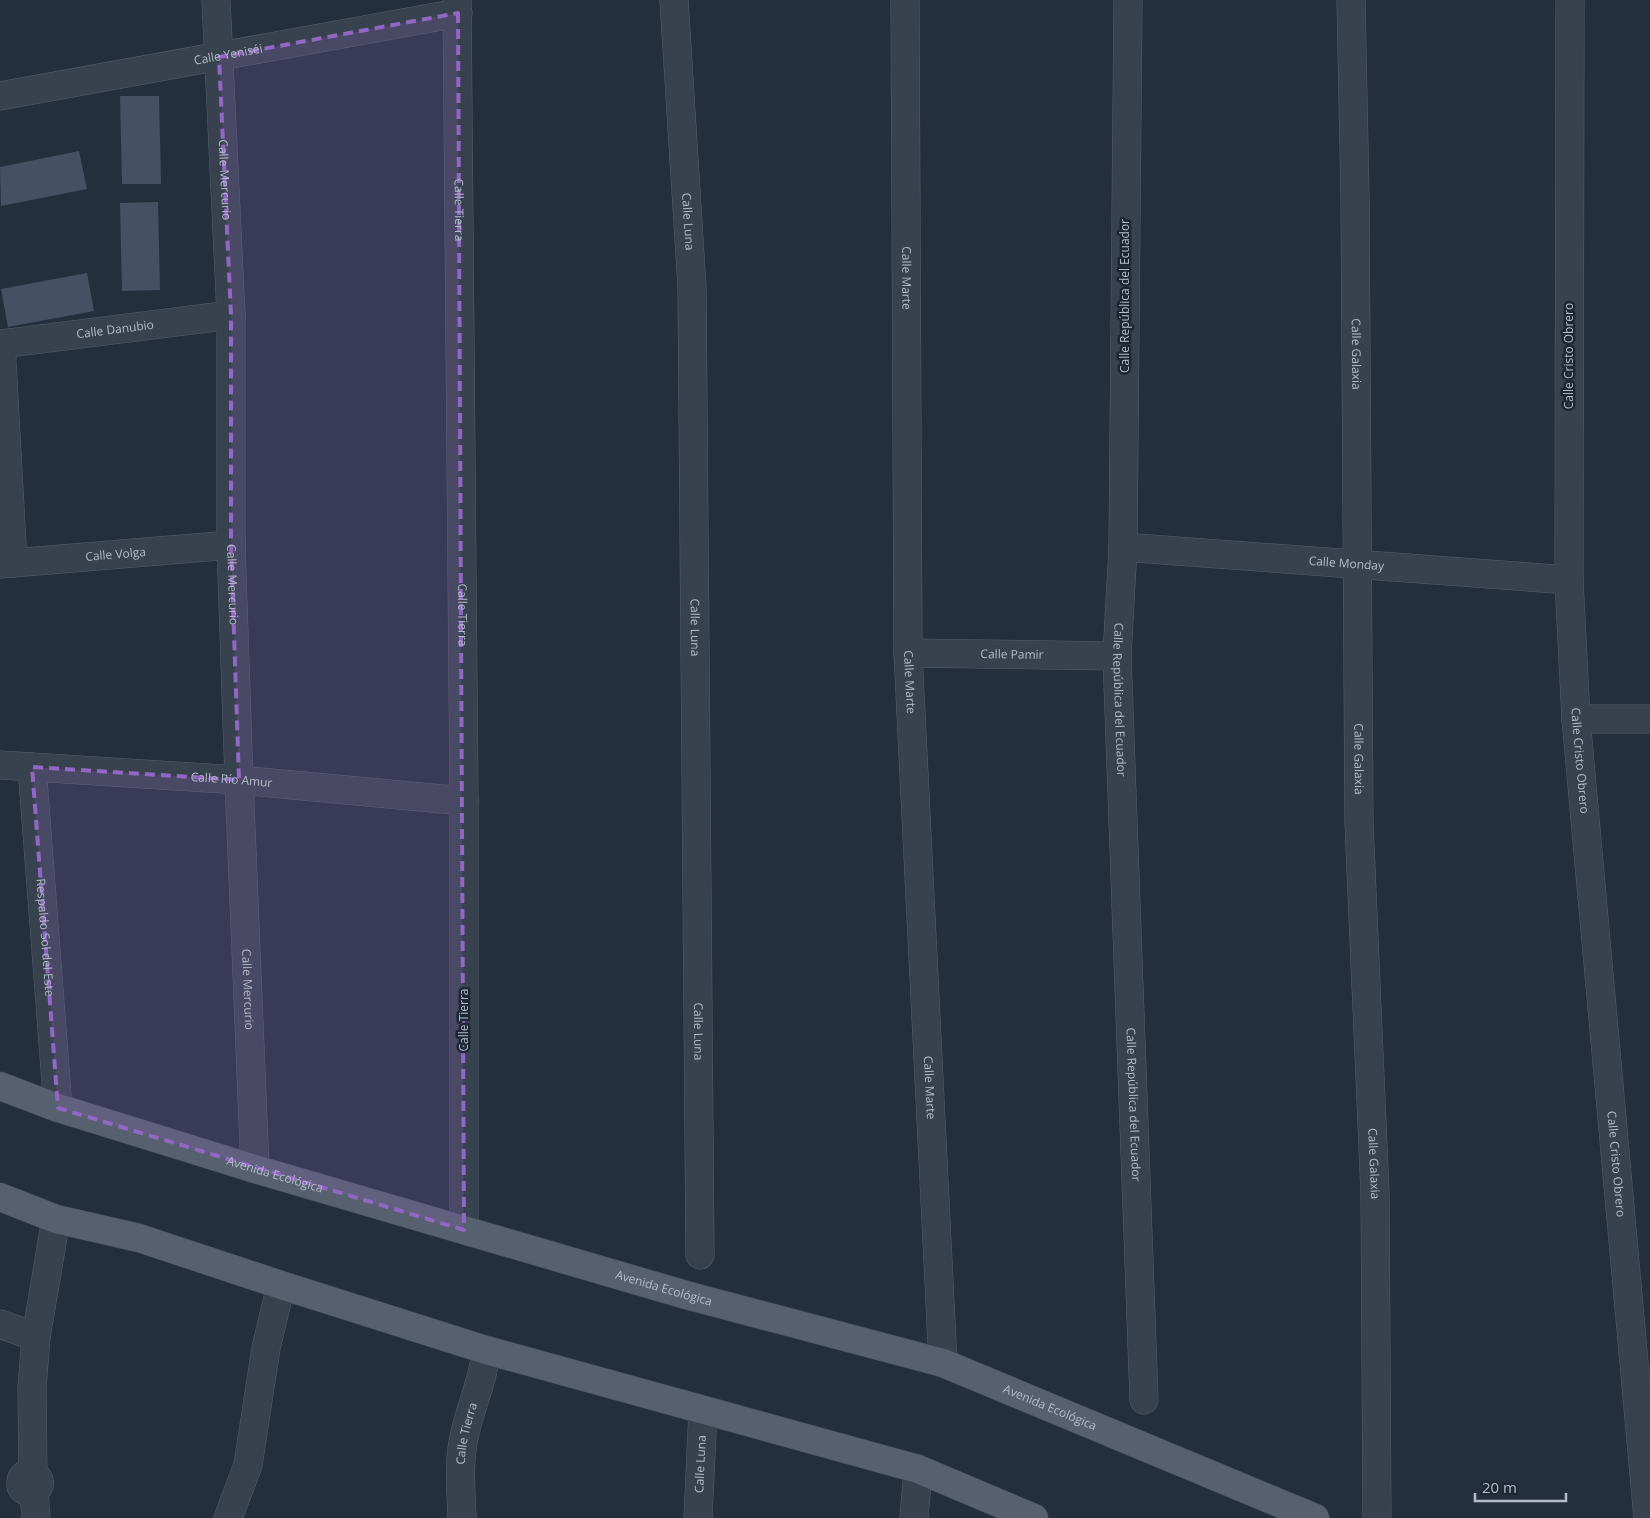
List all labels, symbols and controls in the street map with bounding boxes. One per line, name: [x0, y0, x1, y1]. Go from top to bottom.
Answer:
street label: Calle Yeniséi: [192, 40, 264, 69]
street label: Calle Mercurio: [215, 139, 235, 221]
street label: Calle Tierra: [451, 178, 468, 242]
street label: Calle Luna: [678, 192, 699, 251]
street label: Calle República del Ecuador: [1116, 219, 1133, 373]
street label: Calle Marte: [898, 246, 915, 310]
street label: Calle Cristo Obrero: [1560, 303, 1577, 409]
street label: Calle Danubio: [75, 316, 155, 342]
street label: Calle Galaxia: [1348, 318, 1365, 390]
street label: Calle Volga: [85, 543, 147, 565]
street label: Calle Mercurio: [223, 544, 243, 625]
street label: Calle Monday: [1308, 552, 1386, 574]
street label: Calle Tierra: [454, 583, 472, 647]
street label: Calle Luna: [687, 598, 704, 656]
street label: Calle República del Ecuador: [1109, 622, 1130, 777]
street label: Calle Pamir: [980, 645, 1044, 663]
street label: Calle Marte: [900, 650, 920, 714]
street label: Calle Cristo Obrero: [1567, 707, 1593, 814]
street label: Calle Galaxia: [1350, 723, 1368, 795]
street label: Calle Río Amur: [190, 768, 273, 791]
street label: Respaldo Sol del Este: [33, 878, 58, 997]
street label: Calle Mercurio: [238, 949, 258, 1030]
street label: Calle Tierra: [455, 989, 472, 1052]
street label: Calle Luna: [690, 1002, 707, 1060]
street label: Calle República del Ecuador: [1122, 1027, 1145, 1182]
street label: Calle Marte: [920, 1055, 940, 1120]
street label: Calle Cristo Obrero: [1603, 1110, 1630, 1218]
street label: Calle Galaxia: [1364, 1128, 1384, 1199]
street label: Avenida Ecológica: [225, 1152, 325, 1196]
street label: Avenida Ecológica: [614, 1266, 714, 1310]
street label: Avenida Ecológica: [1001, 1380, 1099, 1434]
street label: Calle Tierra: [452, 1400, 481, 1465]
street label: Calle Luna: [690, 1435, 710, 1493]
scale bar: [1475, 1470, 1566, 1502]
text: 20 m: [1482, 1477, 1517, 1497]

